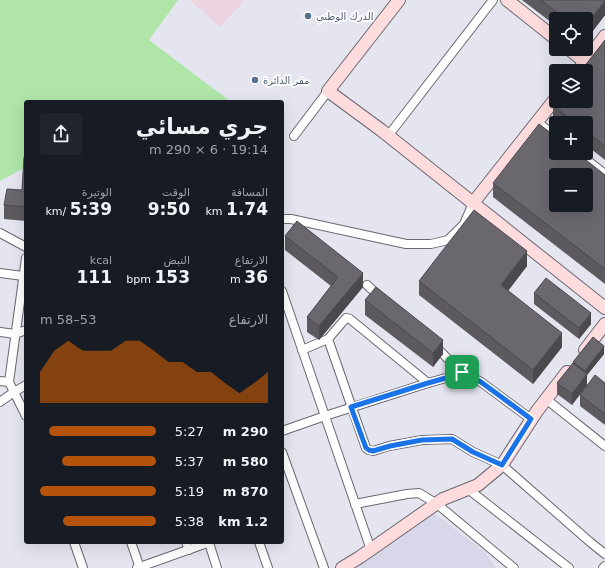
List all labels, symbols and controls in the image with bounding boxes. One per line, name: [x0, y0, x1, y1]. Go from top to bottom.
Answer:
marker: الدرك الوطني: [303, 11, 313, 21]
place label: الدرك الوطني: [316, 11, 374, 23]
map controls: [549, 12, 593, 212]
button: locate: [549, 12, 593, 56]
button: layers: [549, 64, 593, 108]
marker: مقر الدائرة: [250, 75, 260, 85]
place label: مقر الدائرة: [263, 75, 310, 86]
button: share: [40, 113, 82, 155]
text: جري مسائي: [136, 114, 268, 139]
button: +: [549, 116, 593, 160]
text: 19:14 · 6 × 290 m: [149, 142, 268, 157]
button: −: [549, 168, 593, 212]
text: الوتيرة: [82, 186, 112, 199]
text: الوقت: [162, 186, 190, 199]
text: المسافة: [231, 186, 268, 199]
text: 5:39: [70, 199, 112, 219]
text: 9:50: [148, 199, 190, 219]
text: 1.74: [226, 199, 268, 219]
text: /km: [45, 205, 70, 218]
text: km: [205, 205, 226, 218]
text: kcal: [90, 254, 112, 267]
text: النبض: [163, 254, 190, 267]
text: الارتفاع: [235, 254, 268, 267]
text: 111: [77, 267, 112, 287]
text: 153: [155, 267, 190, 287]
text: 36: [244, 267, 268, 287]
text: bpm: [126, 273, 155, 286]
text: m: [230, 273, 244, 286]
text: 53–58 m: [40, 312, 96, 327]
text: الارتفاع: [229, 312, 268, 327]
pin: [445, 355, 479, 389]
icon: arrive: [451, 361, 473, 383]
text: 5:27: [175, 424, 204, 439]
text: 290 m: [223, 424, 268, 439]
text: 5:37: [175, 454, 204, 469]
text: 580 m: [223, 454, 268, 469]
text: 5:19: [175, 484, 204, 499]
text: 870 m: [223, 484, 268, 499]
text: 5:38: [175, 514, 204, 529]
text: 1.2 km: [218, 514, 268, 529]

